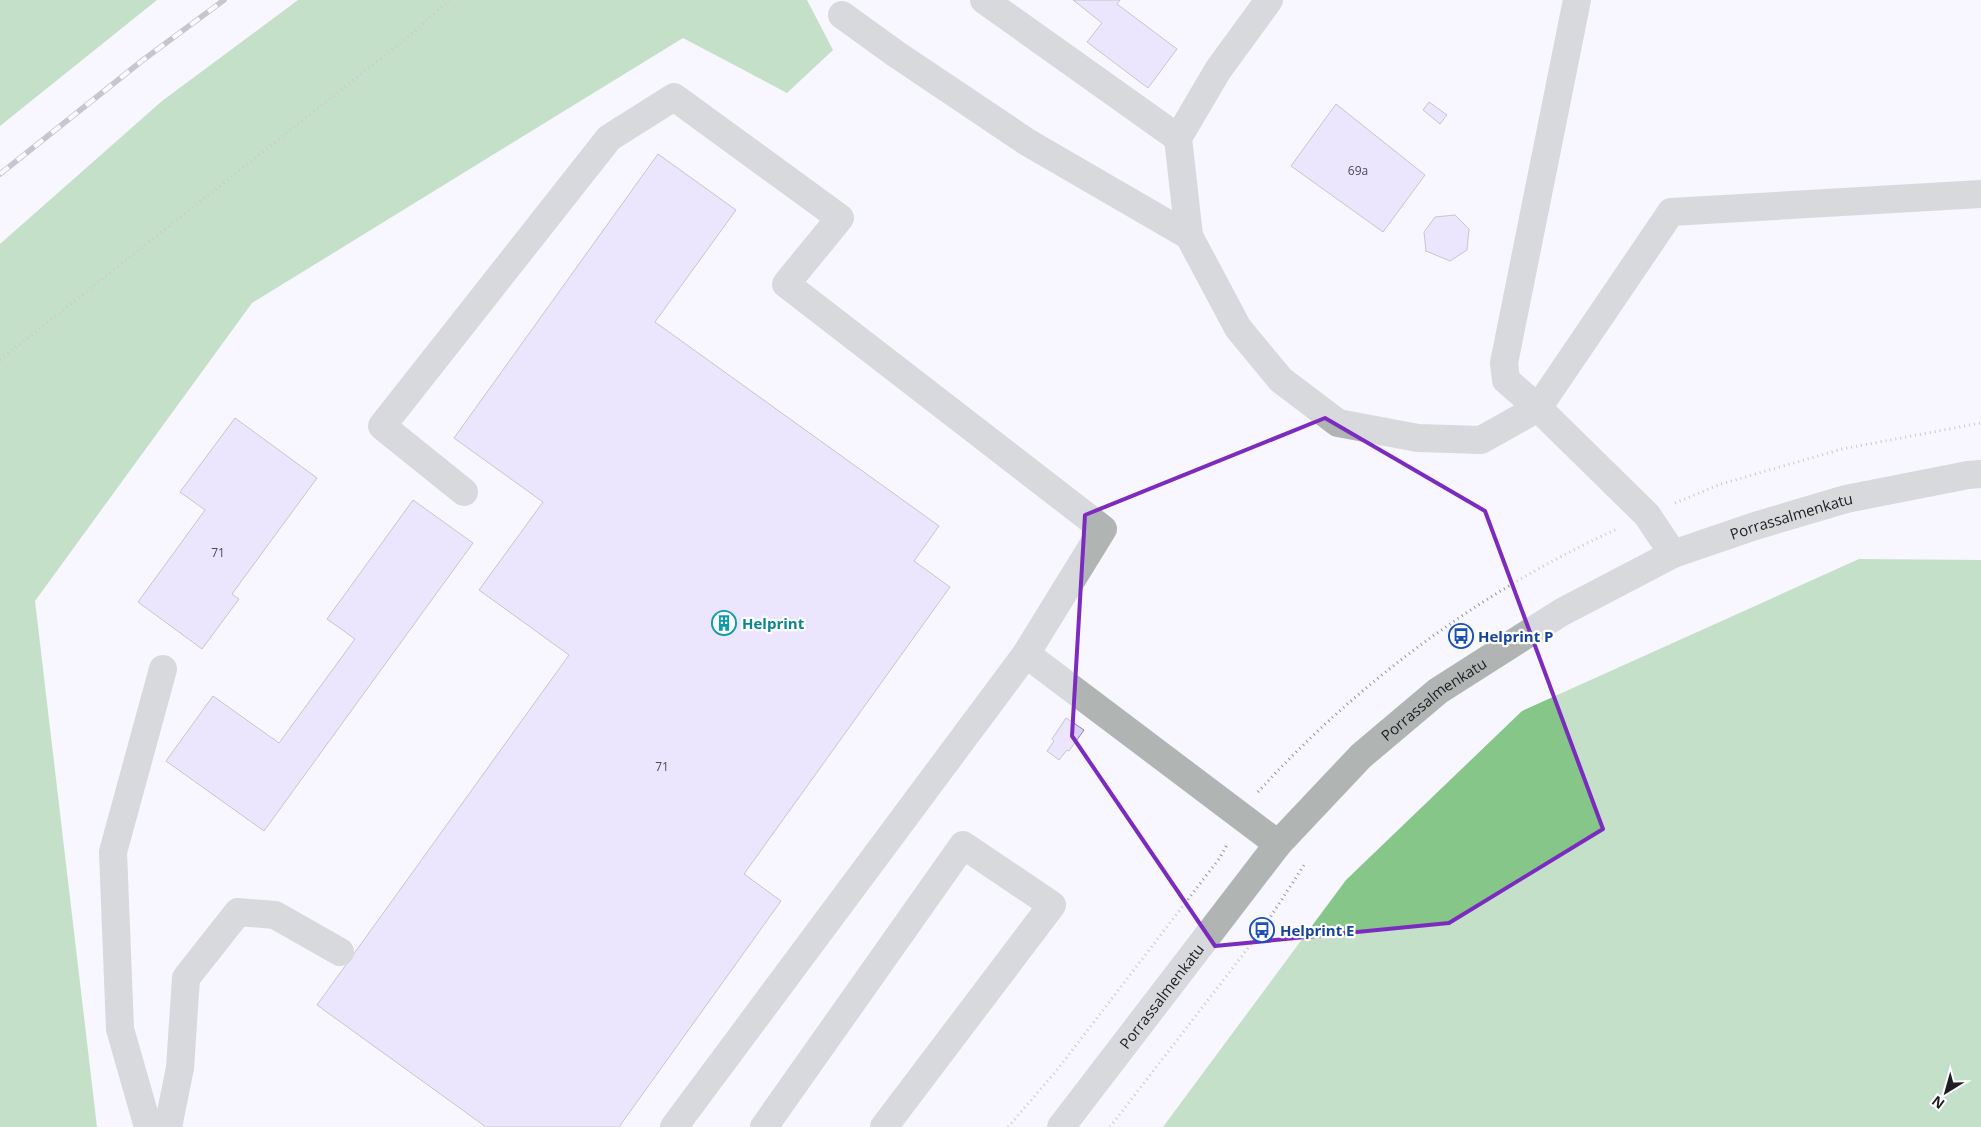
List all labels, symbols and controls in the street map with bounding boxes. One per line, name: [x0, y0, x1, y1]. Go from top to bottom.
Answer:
house number: 69a: [1348, 162, 1368, 179]
street label: Porrassalmenkatu: [1727, 488, 1854, 544]
house number: 71: [211, 544, 225, 561]
building icon: Helprint: [711, 610, 737, 636]
place label: Helprint: [742, 613, 805, 633]
bus stop icon: Helprint P: [1448, 623, 1474, 649]
place label: Helprint P: [1478, 626, 1553, 646]
street label: Porrassalmenkatu: [1376, 653, 1490, 745]
house number: 71: [655, 758, 669, 775]
bus stop icon: Helprint E: [1249, 917, 1275, 943]
place label: Helprint E: [1280, 920, 1354, 940]
street label: Porrassalmenkatu: [1115, 939, 1208, 1053]
north arrow: [1921, 1067, 1971, 1117]
text: N: [1928, 1092, 1948, 1114]

